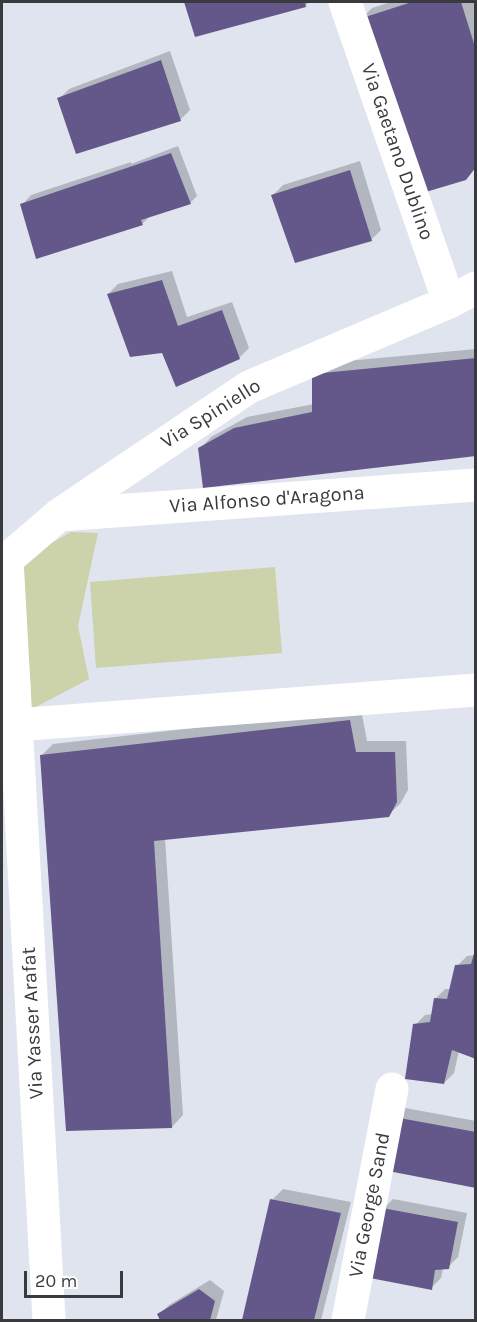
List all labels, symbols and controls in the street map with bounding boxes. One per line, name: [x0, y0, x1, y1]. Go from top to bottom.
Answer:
street label: Via Gaetano Dublino: [356, 61, 438, 243]
street label: Via Spiniello: [157, 374, 265, 454]
street label: Via Alfonso d'Aragona: [169, 481, 365, 519]
street label: Via Yasser Arafat: [17, 946, 49, 1100]
street label: Via George Sand: [344, 1130, 396, 1280]
scale bar: [27, 1259, 126, 1297]
text: 20 m: [35, 1270, 77, 1292]

